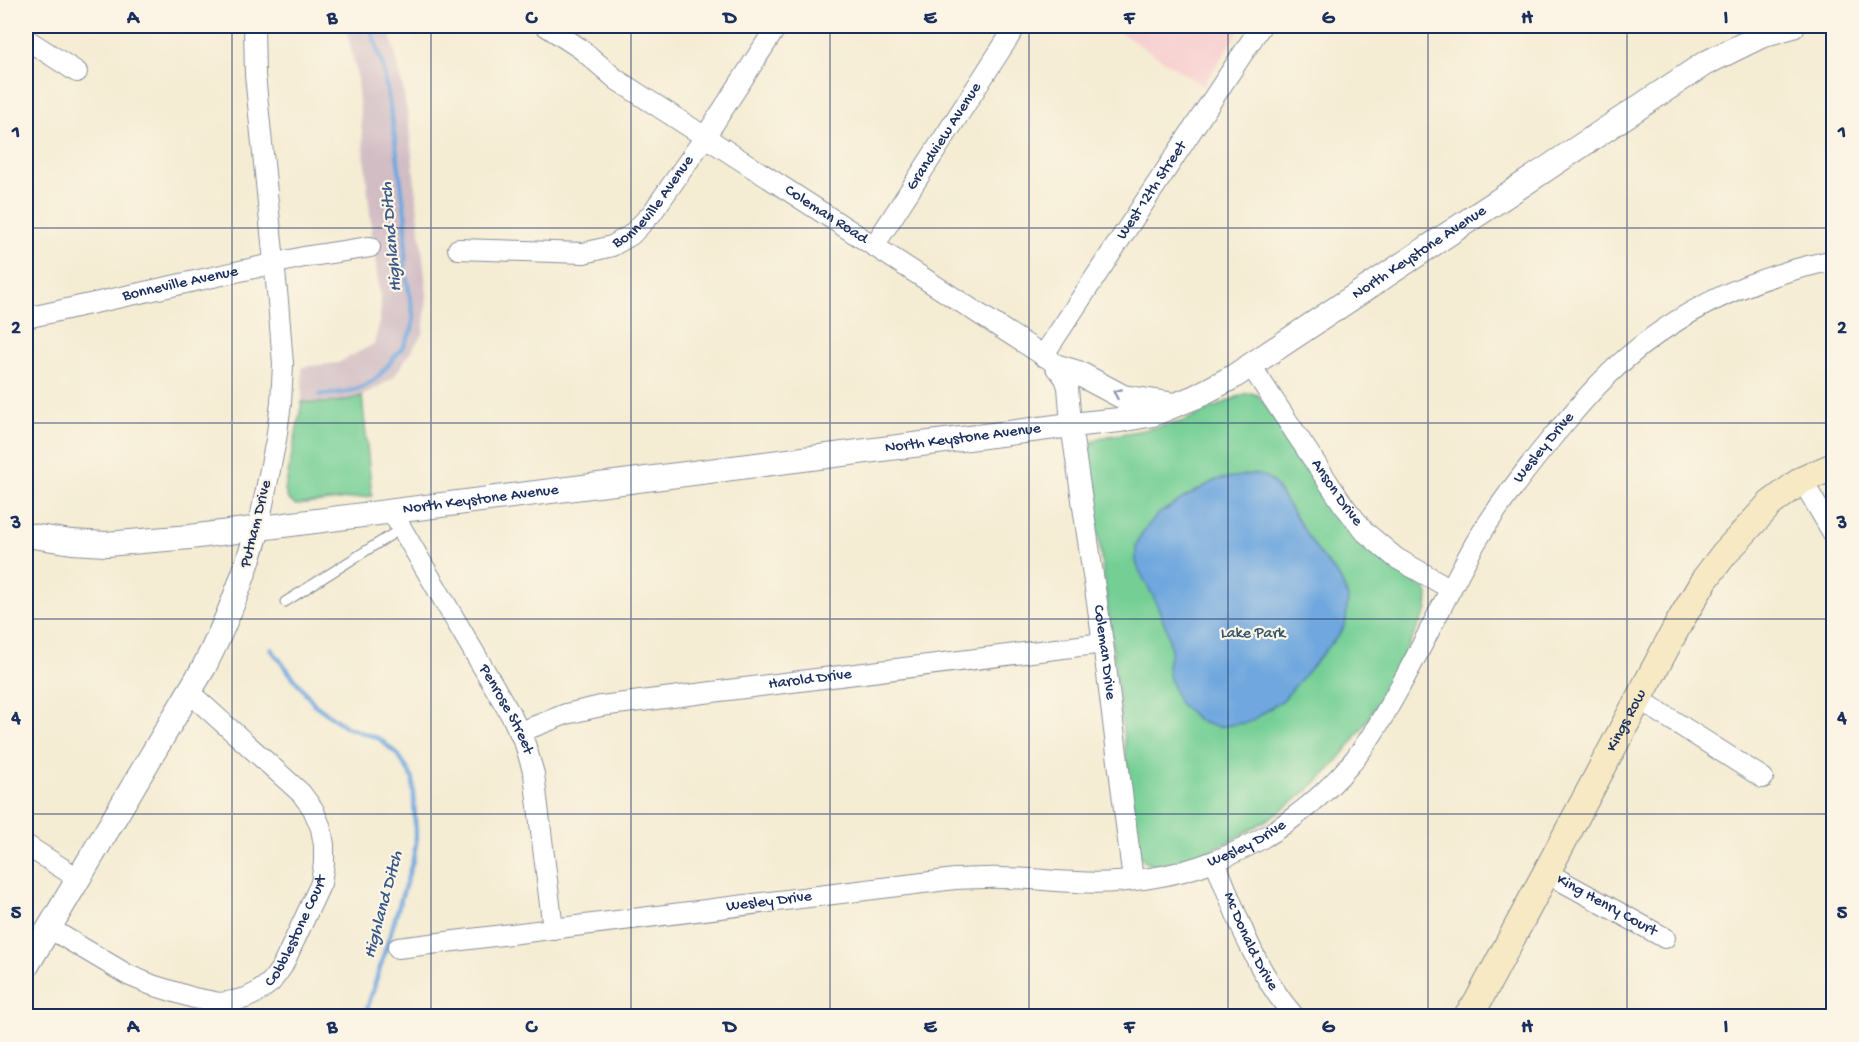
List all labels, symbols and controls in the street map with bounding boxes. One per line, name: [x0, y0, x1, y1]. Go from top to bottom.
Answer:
text: A: [126, 8, 141, 31]
text: B: [326, 8, 338, 31]
text: C: [525, 8, 539, 31]
text: D: [721, 8, 737, 31]
text: E: [924, 8, 938, 31]
text: F: [1123, 8, 1136, 31]
text: G: [1322, 8, 1336, 31]
text: H: [1521, 8, 1533, 31]
text: I: [1724, 8, 1729, 31]
street label: Grandview Avenue: [903, 79, 987, 194]
text: 1: [11, 122, 20, 145]
text: 1: [1837, 122, 1846, 145]
street label: West 12th Street: [1113, 137, 1192, 244]
street label: Bonneville Avenue: [608, 152, 699, 254]
water label: Highland Ditch: [377, 181, 407, 293]
street label: Coleman Road: [781, 181, 872, 250]
street label: North Keystone Avenue: [1349, 201, 1491, 304]
street label: Bonneville Avenue: [120, 262, 241, 306]
text: 2: [11, 318, 21, 341]
text: 2: [1837, 318, 1847, 341]
one-way arrow: [1113, 389, 1124, 401]
street label: Wesley Drive: [1510, 408, 1579, 487]
street label: North Keystone Avenue: [884, 419, 1043, 458]
street label: Anson Drive: [1306, 456, 1367, 531]
street label: Putnam Drive: [237, 478, 277, 571]
street label: North Keystone Avenue: [402, 481, 561, 519]
text: 3: [10, 513, 21, 536]
text: 3: [1836, 513, 1847, 536]
street label: Coleman Drive: [1088, 604, 1120, 702]
park label: Lake Park: [1221, 625, 1287, 644]
street label: Penrose Street: [473, 660, 537, 758]
street label: Harold Drive: [767, 665, 853, 694]
street label: Kings Row: [1603, 686, 1652, 755]
text: 4: [10, 708, 21, 731]
text: 4: [1836, 708, 1847, 731]
street label: Wesley Drive: [1205, 816, 1291, 872]
water label: Highland Ditch: [360, 849, 408, 961]
street label: King Henry Court: [1553, 871, 1661, 942]
street label: Cobblestone Court: [261, 873, 332, 991]
street label: Wesley Drive: [725, 887, 814, 917]
street label: Mc Donald Drive: [1219, 890, 1282, 995]
text: 5: [11, 903, 22, 926]
text: 5: [1837, 903, 1848, 926]
text: A: [126, 1017, 141, 1040]
text: B: [326, 1017, 338, 1040]
text: C: [525, 1017, 539, 1040]
text: D: [721, 1017, 737, 1040]
text: E: [924, 1017, 938, 1040]
text: F: [1123, 1017, 1136, 1040]
text: G: [1322, 1017, 1336, 1040]
text: H: [1521, 1017, 1533, 1040]
text: I: [1724, 1017, 1729, 1040]

